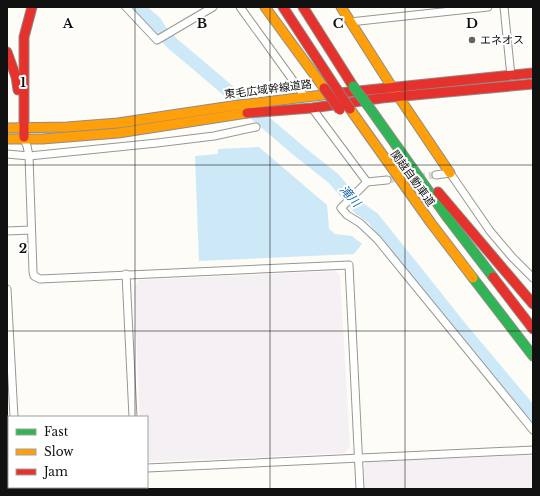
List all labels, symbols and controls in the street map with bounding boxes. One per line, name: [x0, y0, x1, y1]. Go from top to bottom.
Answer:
text: A: [62, 15, 74, 32]
text: B: [197, 15, 207, 32]
text: C: [333, 15, 344, 32]
text: D: [466, 15, 478, 32]
place label: エネオス: [480, 33, 524, 47]
marker: エネオス: [467, 35, 477, 45]
text: 1: [20, 74, 26, 91]
street label: 東毛広域幹線道路: [223, 77, 313, 101]
street label: 関越自動車道: [388, 147, 438, 209]
water label: 滝川: [337, 182, 365, 211]
text: 2: [19, 240, 27, 257]
legend: [8, 416, 148, 488]
text: Fast: [44, 424, 69, 439]
text: Slow: [44, 444, 74, 459]
text: Jam: [42, 464, 68, 479]

